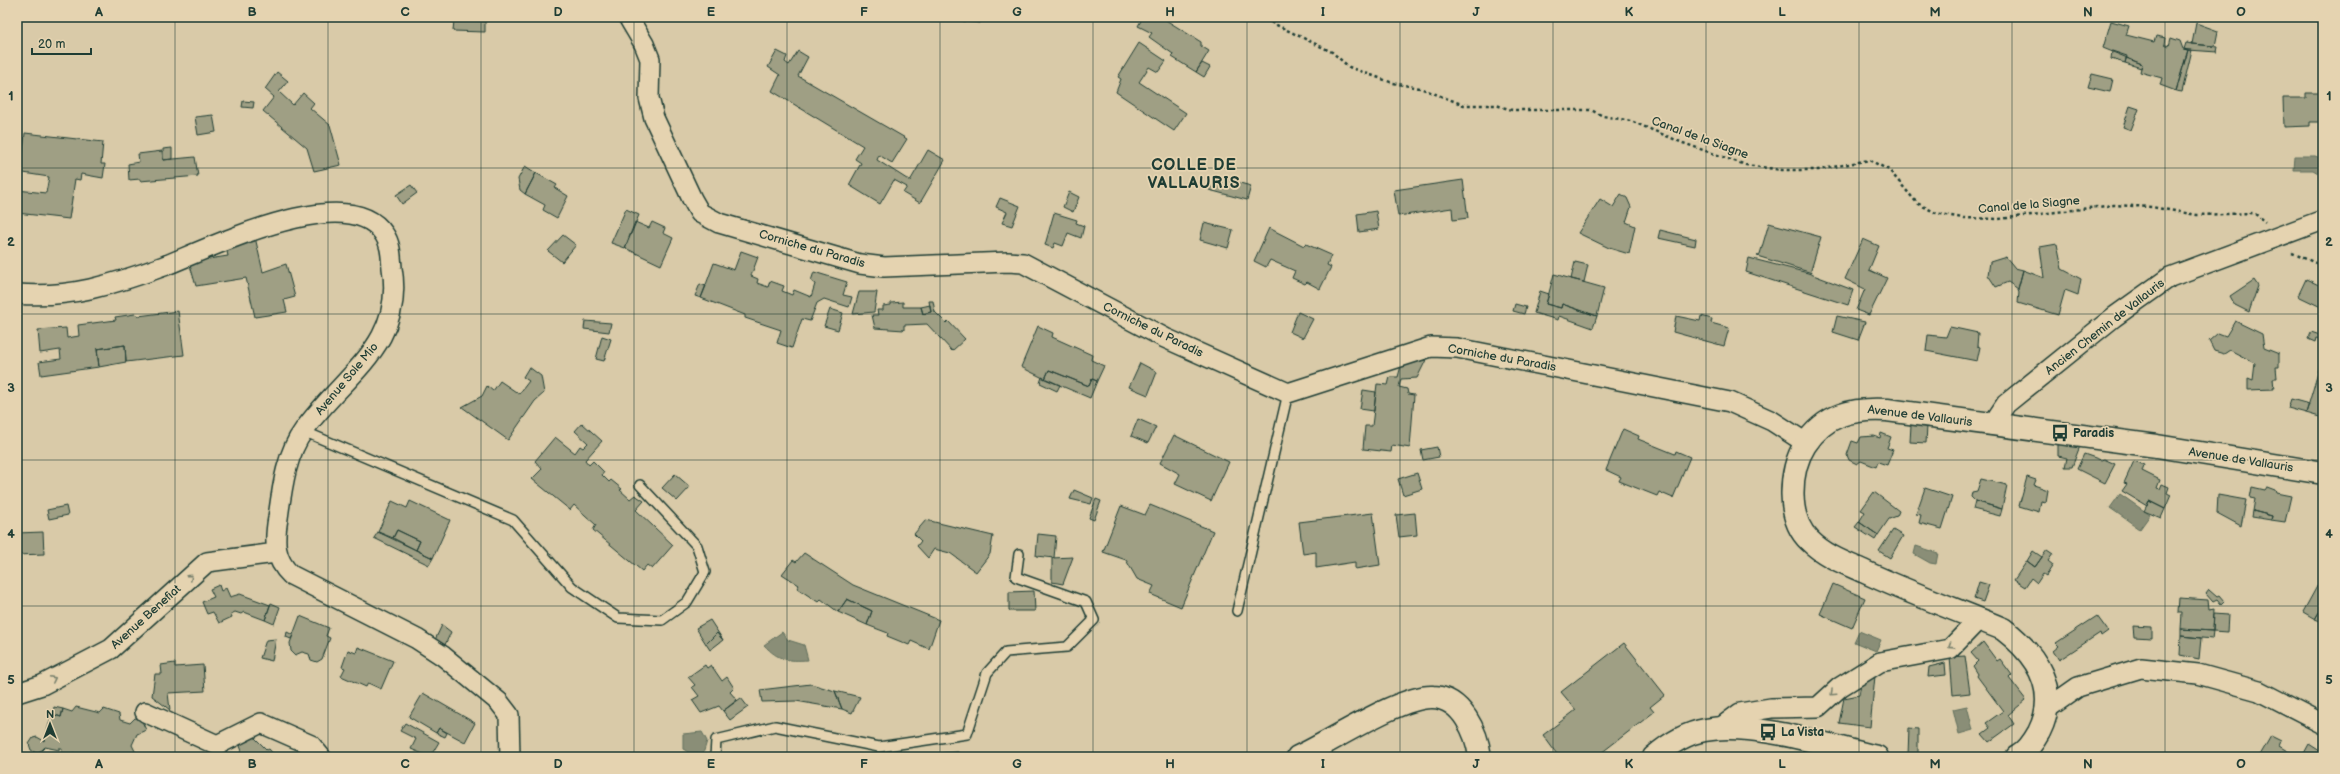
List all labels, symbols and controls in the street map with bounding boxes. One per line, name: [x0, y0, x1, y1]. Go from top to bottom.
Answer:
text: A: [94, 4, 103, 20]
text: B: [247, 4, 257, 20]
text: C: [400, 4, 410, 20]
text: D: [553, 4, 563, 20]
text: E: [707, 4, 716, 20]
text: F: [860, 4, 868, 20]
text: G: [1012, 4, 1022, 20]
text: H: [1165, 4, 1175, 20]
text: I: [1321, 4, 1325, 20]
text: J: [1472, 4, 1480, 20]
text: K: [1625, 4, 1634, 20]
text: L: [1778, 4, 1786, 20]
text: M: [1929, 4, 1941, 20]
text: N: [2083, 4, 2093, 20]
text: O: [2236, 4, 2246, 20]
scale bar: [32, 30, 91, 56]
text: 20 m: [38, 37, 65, 52]
text: 1: [8, 88, 14, 104]
text: 1: [2326, 88, 2332, 104]
street label: Canal de la Siagne: [1649, 113, 1751, 163]
district label: COLLE DE VALLAURIS: [1147, 156, 1241, 193]
street label: Canal de la Siagne: [1977, 193, 2081, 217]
street label: Corniche du Paradis: [757, 227, 867, 271]
text: 2: [7, 234, 15, 250]
text: 2: [2325, 234, 2333, 250]
street label: Ancien Chemin de Vallauris: [2042, 276, 2168, 378]
street label: Corniche du Paradis: [1100, 299, 1206, 361]
street label: Avenue Sole Mio: [312, 339, 382, 418]
street label: Corniche du Paradis: [1447, 341, 1557, 375]
text: 3: [7, 380, 15, 396]
text: 3: [2325, 380, 2333, 396]
street label: Avenue de Vallauris: [1867, 402, 1973, 430]
bus stop icon: Paradis: [2050, 423, 2070, 443]
place label: Paradis: [2073, 426, 2114, 441]
street label: Avenue de Vallauris: [2188, 444, 2294, 476]
text: 4: [7, 526, 15, 542]
text: 4: [2325, 526, 2333, 542]
one-way arrow: [185, 574, 193, 582]
street label: Avenue Benefiat: [108, 581, 184, 652]
one-way arrow: [1949, 642, 1956, 649]
text: 5: [7, 672, 15, 688]
text: 5: [2325, 672, 2333, 688]
one-way arrow: [49, 676, 56, 684]
one-way arrow: [1830, 688, 1838, 696]
north arrow: [30, 704, 70, 744]
text: N: [46, 708, 54, 721]
bus stop icon: La Vista: [1758, 722, 1778, 742]
place label: La Vista: [1781, 725, 1824, 740]
text: A: [94, 756, 103, 772]
text: B: [247, 756, 257, 772]
text: C: [400, 756, 410, 772]
text: D: [553, 756, 563, 772]
text: E: [707, 756, 716, 772]
text: F: [860, 756, 868, 772]
text: G: [1012, 756, 1022, 772]
text: H: [1165, 756, 1175, 772]
text: I: [1321, 756, 1325, 772]
text: J: [1472, 756, 1480, 772]
text: K: [1625, 756, 1634, 772]
text: L: [1778, 756, 1786, 772]
text: M: [1929, 756, 1941, 772]
text: N: [2083, 756, 2093, 772]
text: O: [2236, 756, 2246, 772]

